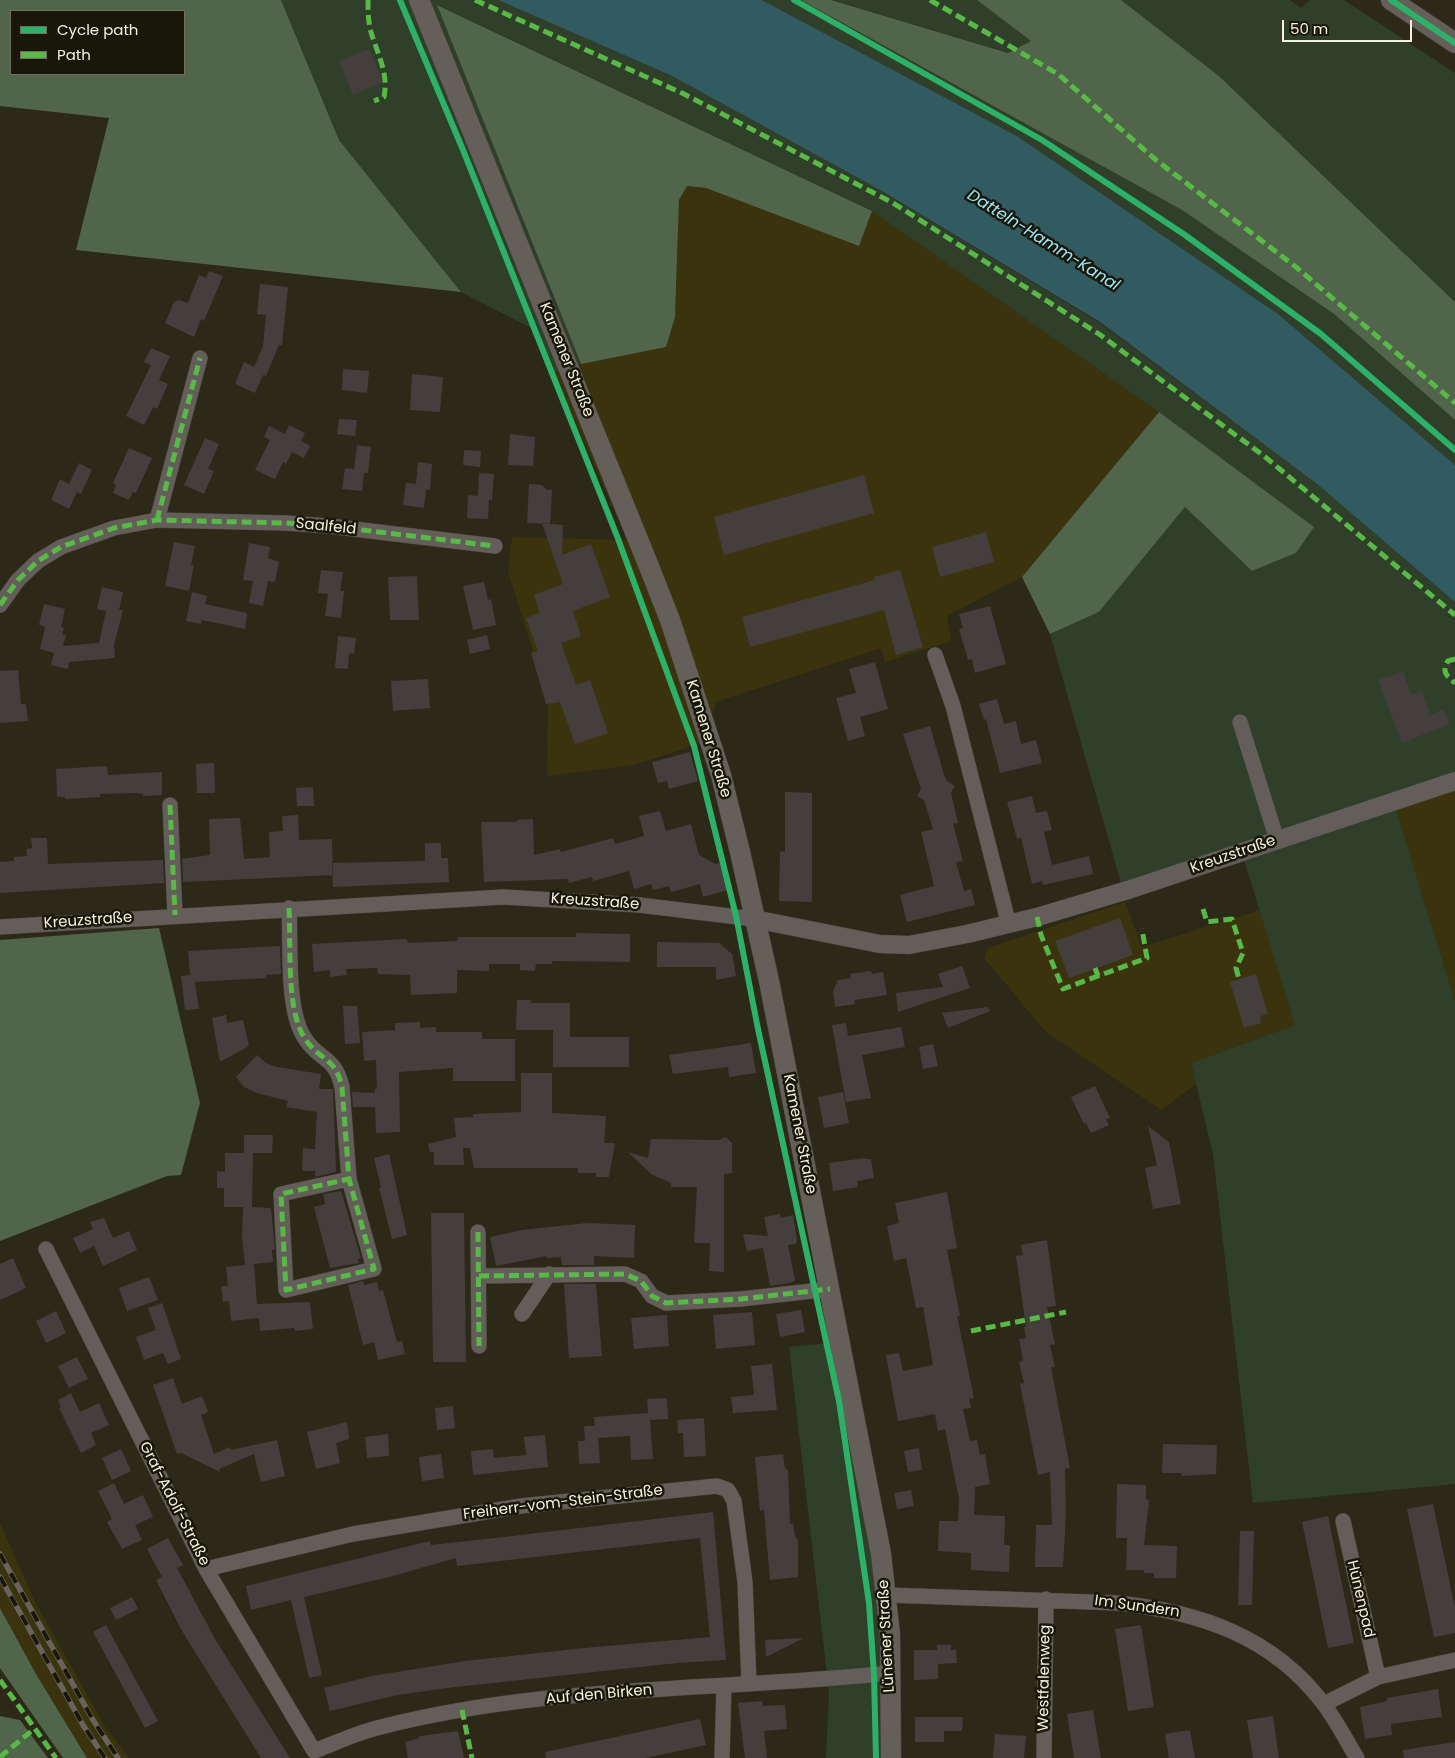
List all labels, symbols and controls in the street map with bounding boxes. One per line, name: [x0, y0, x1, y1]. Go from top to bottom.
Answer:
legend: [10, 10, 185, 75]
scale bar: [1285, 10, 1415, 42]
text: 50 m: [1290, 18, 1328, 39]
text: Cycle path: [57, 19, 138, 40]
text: Path: [57, 44, 91, 65]
water label: Datteln-Hamm-Kanal: [963, 186, 1123, 296]
street label: Kamener Straße: [535, 300, 597, 420]
street label: Saalfeld: [295, 515, 357, 539]
street label: Kamener Straße: [682, 678, 734, 800]
street label: Kreuzstraße: [1188, 832, 1278, 878]
street label: Kreuzstraße: [550, 890, 640, 914]
street label: Kreuzstraße: [43, 909, 133, 933]
street label: Kamener Straße: [779, 1072, 819, 1196]
street label: Graf-Adolf-Straße: [135, 1439, 213, 1569]
street label: Freiherr-vom-Stein-Straße: [462, 1482, 664, 1524]
street label: Hünenpad: [1342, 1559, 1378, 1639]
street label: Lünener Straße: [875, 1579, 899, 1693]
street label: Im Sundern: [1093, 1592, 1181, 1622]
street label: Westfalenweg: [1035, 1625, 1055, 1731]
street label: Auf den Birken: [545, 1681, 653, 1709]

